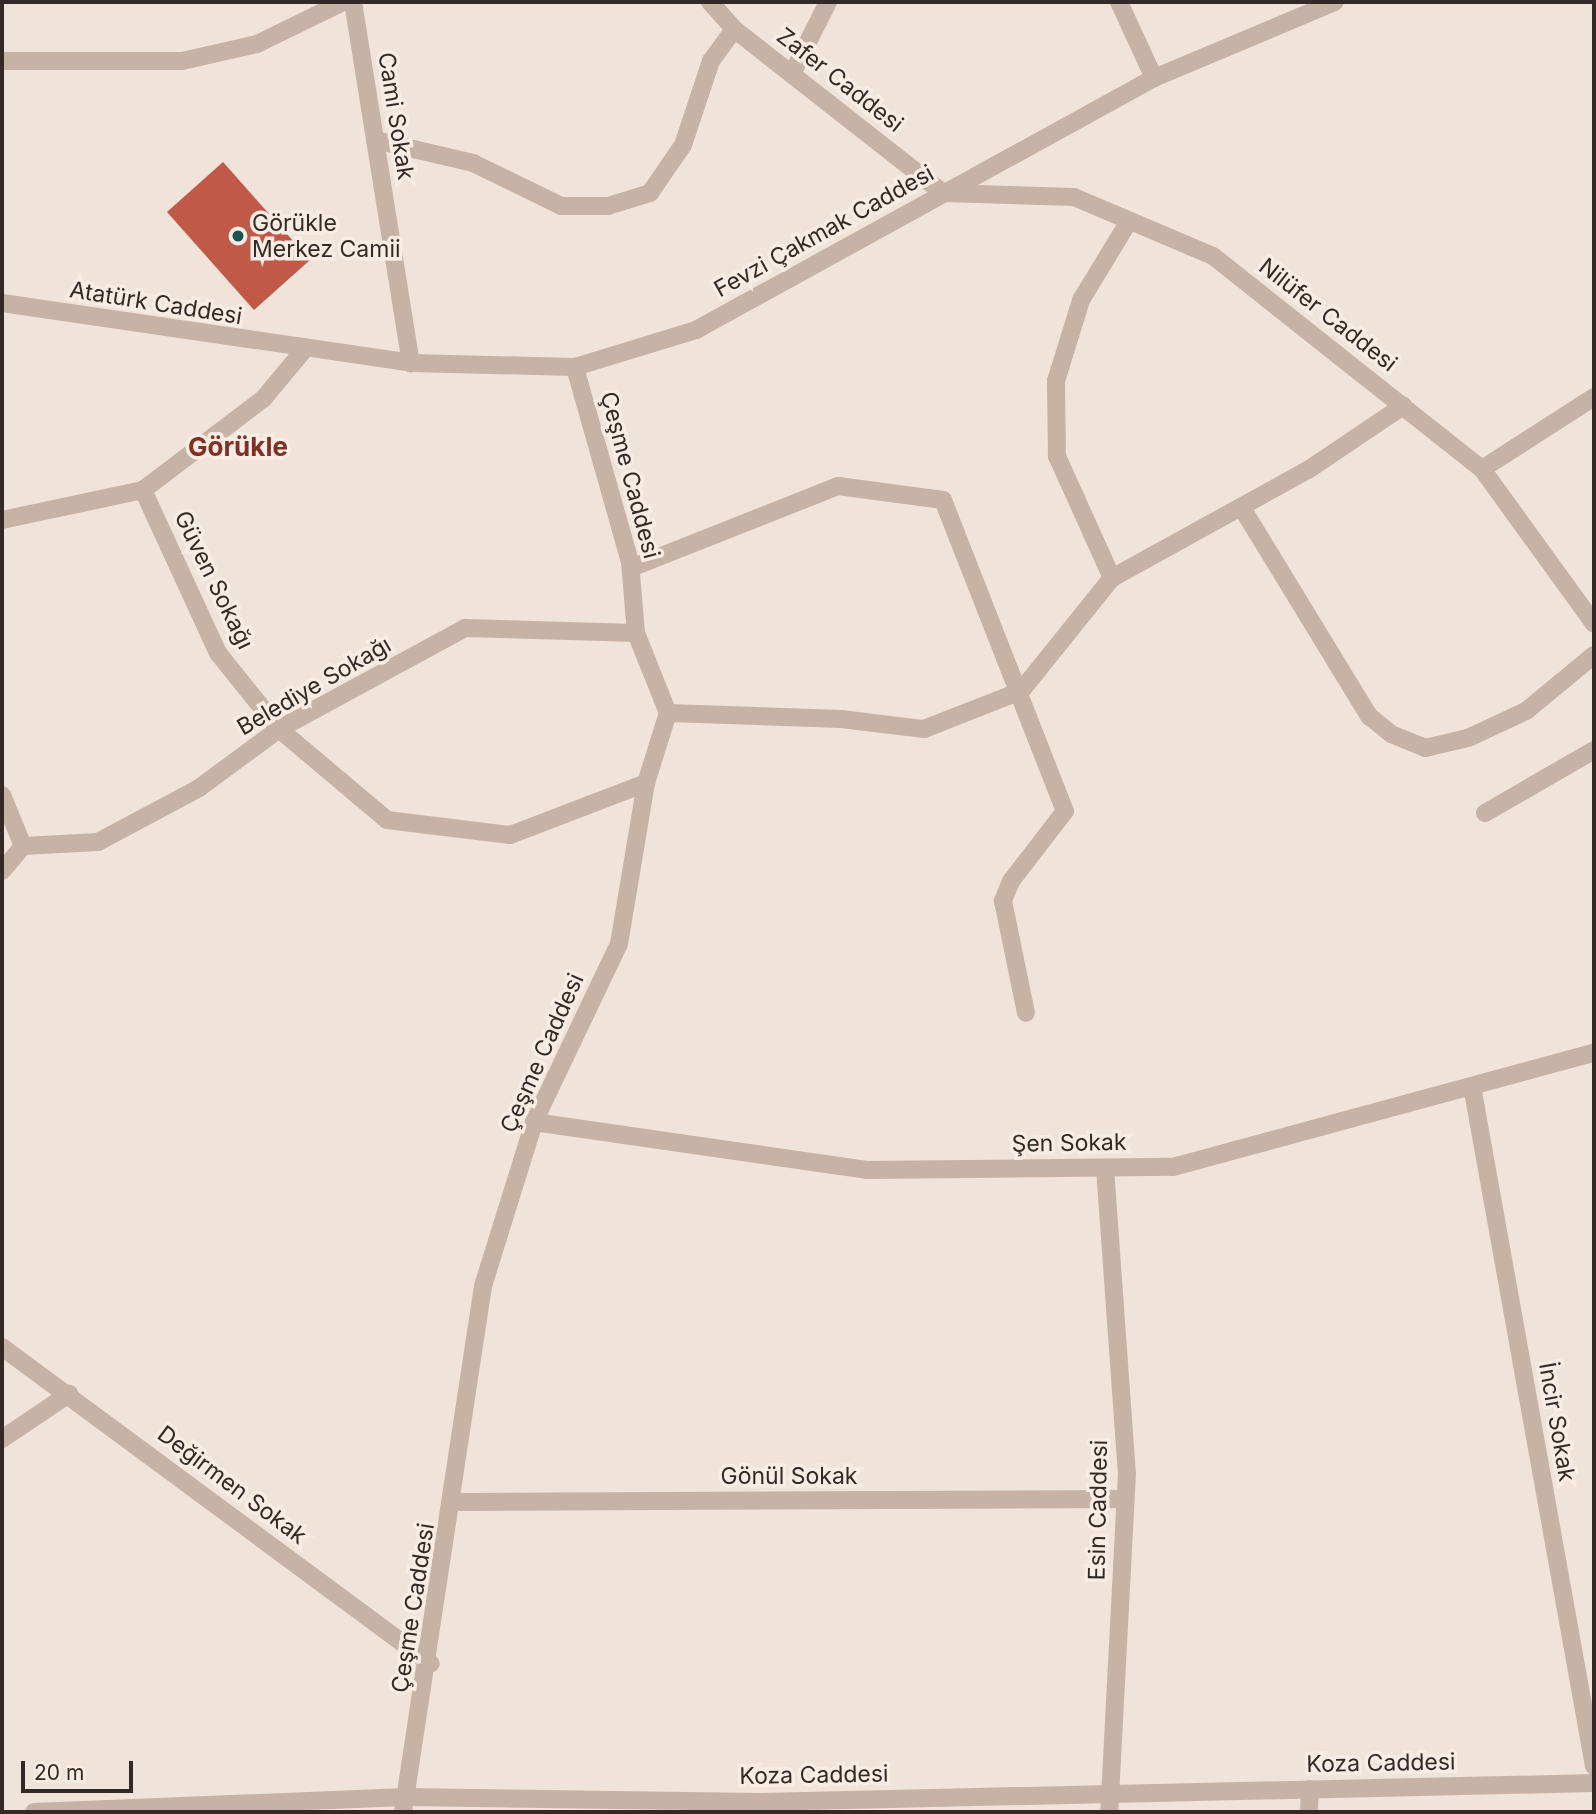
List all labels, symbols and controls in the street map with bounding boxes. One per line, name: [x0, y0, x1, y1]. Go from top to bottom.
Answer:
street label: Zafer Caddesi: [771, 22, 909, 138]
street label: Cami Sokak: [372, 50, 420, 182]
street label: Fevzi Çakmak Caddesi: [709, 159, 939, 303]
place label: Görükle Merkez Camii: [252, 209, 401, 263]
marker: Görükle Merkez Camii: [230, 228, 246, 244]
street label: Nilüfer Caddesi: [1254, 253, 1402, 377]
street label: Atatürk Caddesi: [68, 276, 244, 330]
street label: Çeşme Caddesi: [594, 389, 666, 561]
district label: Görükle: [188, 431, 288, 463]
street label: Güven Sokağı: [169, 506, 259, 654]
street label: Belediye Sokağı: [232, 631, 396, 741]
street label: Çeşme Caddesi: [495, 969, 589, 1137]
street label: Şen Sokak: [1011, 1128, 1127, 1158]
street label: İncir Sokak: [1533, 1360, 1581, 1484]
street label: Değirmen Sokak: [152, 1420, 312, 1550]
street label: Esin Caddesi: [1083, 1439, 1113, 1581]
street label: Gönül Sokak: [721, 1462, 857, 1490]
street label: Çeşme Caddesi: [386, 1521, 440, 1695]
scale bar: [24, 1748, 136, 1792]
street label: Koza Caddesi: [1306, 1748, 1456, 1778]
text: 20 m: [34, 1760, 84, 1785]
street label: Koza Caddesi: [739, 1760, 889, 1790]

